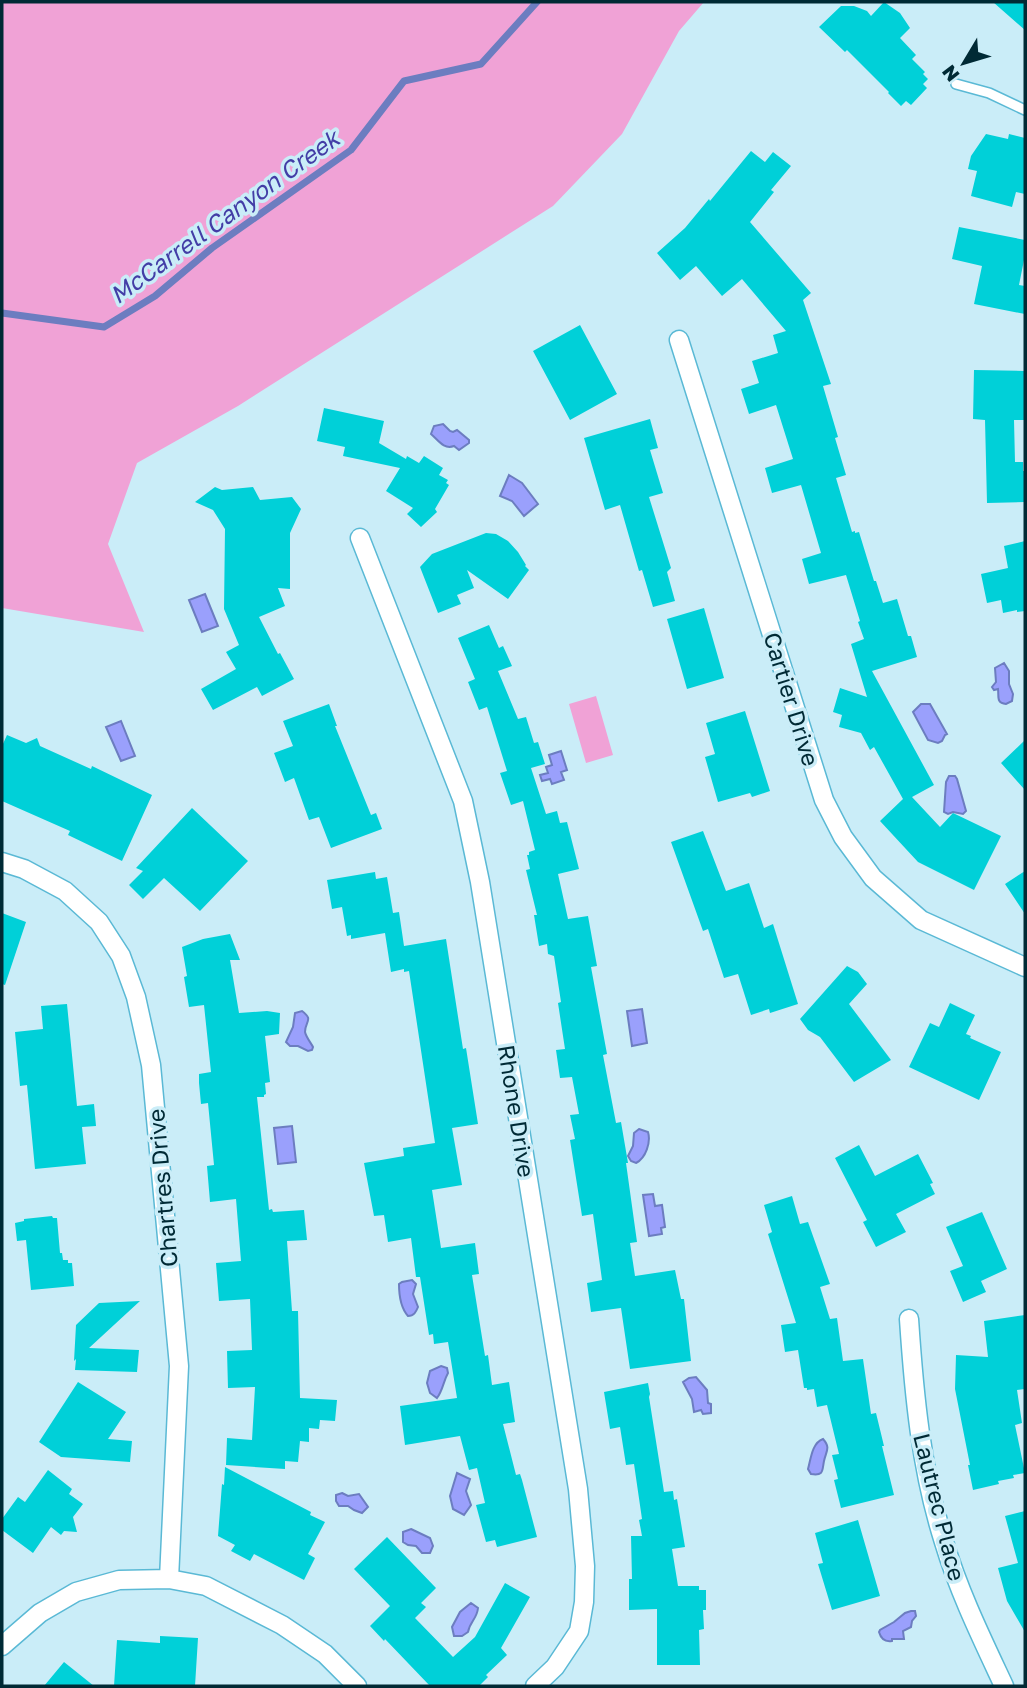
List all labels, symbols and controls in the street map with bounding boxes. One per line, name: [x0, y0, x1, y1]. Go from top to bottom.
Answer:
north arrow: [929, 28, 999, 98]
text: N: [937, 61, 964, 87]
water label: McCarrell Canyon Creek: [104, 122, 347, 310]
street label: Cartier Drive: [758, 629, 826, 769]
street label: Rhone Drive: [493, 1043, 541, 1179]
street label: Chartres Drive: [141, 1108, 183, 1268]
street label: Lautrec Place: [908, 1430, 972, 1584]

